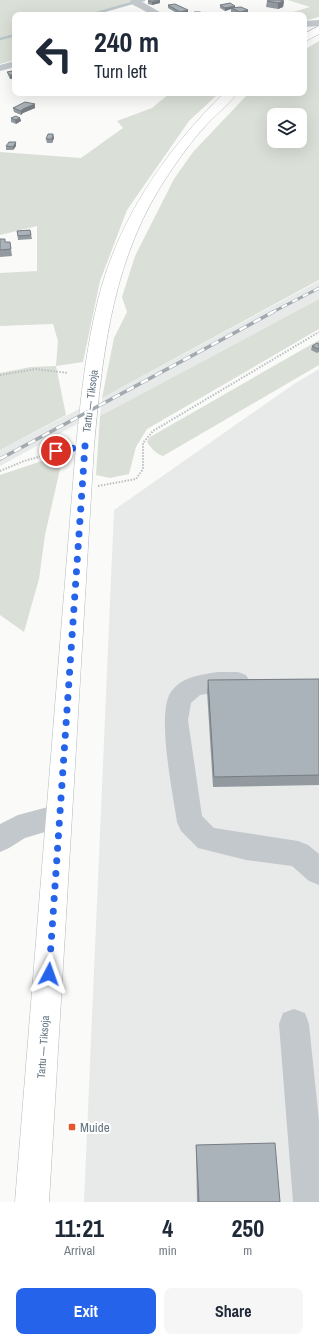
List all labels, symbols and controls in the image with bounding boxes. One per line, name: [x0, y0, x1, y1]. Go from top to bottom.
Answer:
text: 240 m: [94, 23, 159, 61]
icon: left: [28, 28, 80, 80]
text: Turn left: [94, 59, 147, 84]
map controls: [267, 108, 307, 148]
button: layers: [267, 108, 307, 148]
street label: Tartu — Tiksoja: [79, 369, 101, 433]
pin: [39, 434, 73, 468]
icon: arrive: [45, 440, 67, 462]
position arrow: [28, 953, 70, 995]
street label: Tartu — Tiksoja: [34, 1015, 52, 1079]
place label: Muide: [80, 1119, 110, 1136]
marker: Muide: [67, 1122, 77, 1132]
text: 11:21: [55, 1212, 104, 1244]
text: 4: [162, 1212, 173, 1244]
text: 250: [231, 1212, 264, 1244]
text: Arrival: [64, 1242, 95, 1259]
text: min: [159, 1242, 177, 1259]
text: m: [243, 1242, 252, 1259]
button: Exit: [16, 1288, 156, 1334]
button: Share: [164, 1288, 303, 1334]

